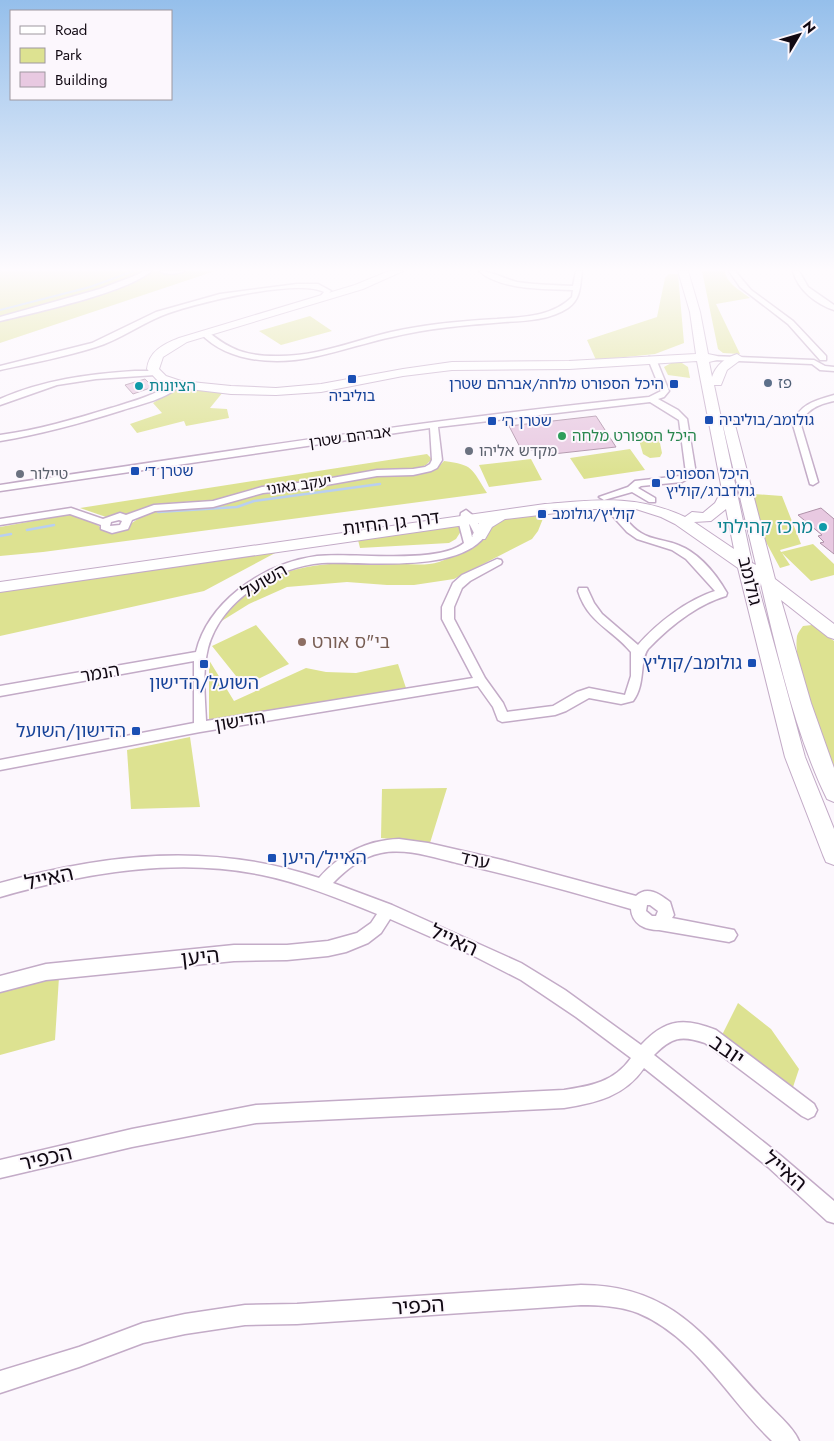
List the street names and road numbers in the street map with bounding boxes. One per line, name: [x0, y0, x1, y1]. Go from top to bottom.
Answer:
street label: אברהם שטרן: [308, 420, 392, 454]
street label: יעקב גאוני: [265, 470, 333, 500]
street label: דרך גן החיות: [341, 504, 441, 542]
street label: גולומב: [731, 554, 769, 608]
street label: השועל: [236, 557, 292, 605]
street label: הנמר: [78, 657, 122, 689]
street label: הדישון: [213, 704, 267, 738]
street label: ערד: [458, 844, 492, 876]
street label: האייל: [22, 858, 76, 898]
street label: האייל: [425, 916, 483, 964]
street label: היען: [179, 940, 221, 974]
street label: יובב: [703, 1027, 751, 1073]
street label: הכפיר: [17, 1137, 75, 1179]
street label: האייל: [756, 1144, 814, 1198]
street label: הכפיר: [391, 1289, 445, 1323]

